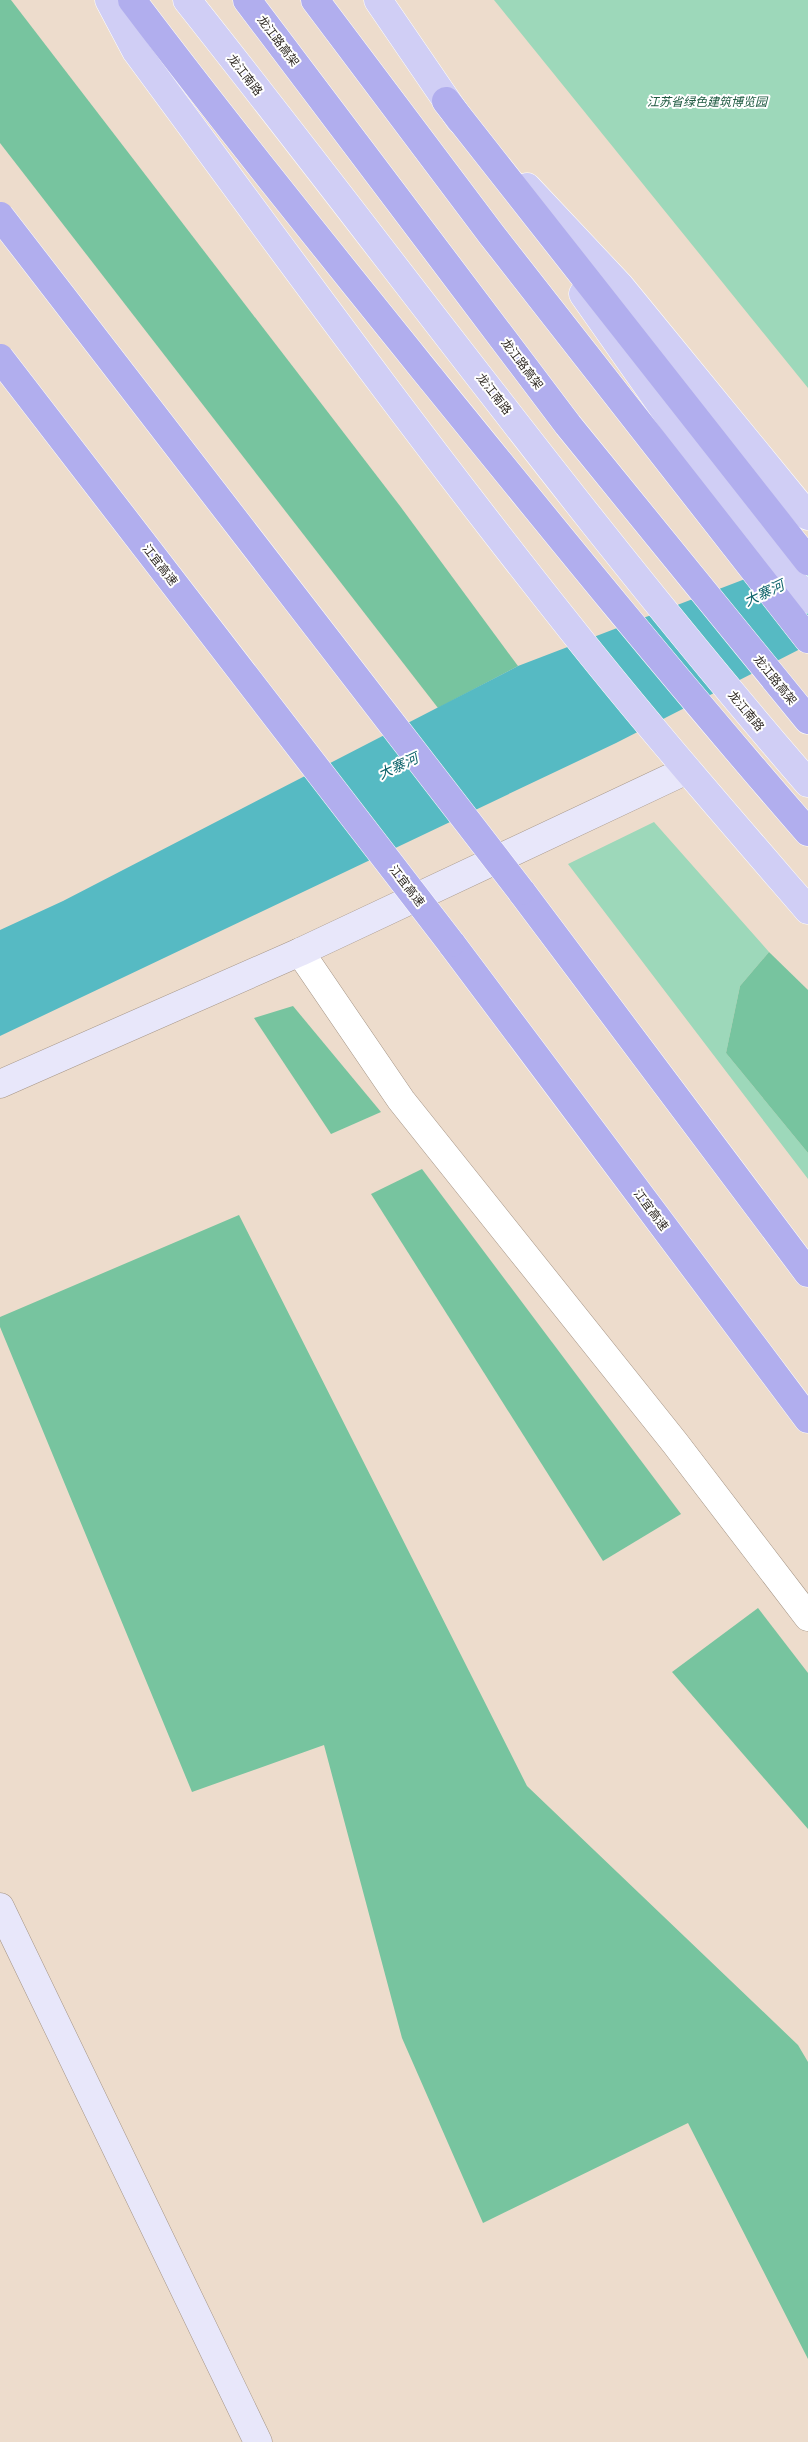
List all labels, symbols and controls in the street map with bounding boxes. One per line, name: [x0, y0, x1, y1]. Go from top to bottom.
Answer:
street label: 龙江路高架: [254, 12, 302, 70]
street label: 龙江南路: [224, 51, 266, 99]
park label: 江苏省绿色建筑博览园: [647, 94, 769, 110]
street label: 龙江路高架: [498, 335, 546, 393]
street label: 龙江南路: [473, 370, 515, 418]
street label: 江宜高速: [139, 541, 181, 589]
water label: 大寨河: [741, 574, 790, 611]
street label: 龙江路高架: [750, 652, 800, 708]
street label: 龙江南路: [724, 687, 768, 735]
water label: 大寨河: [375, 747, 424, 784]
street label: 江宜高速: [386, 862, 428, 910]
street label: 江宜高速: [630, 1186, 672, 1234]

